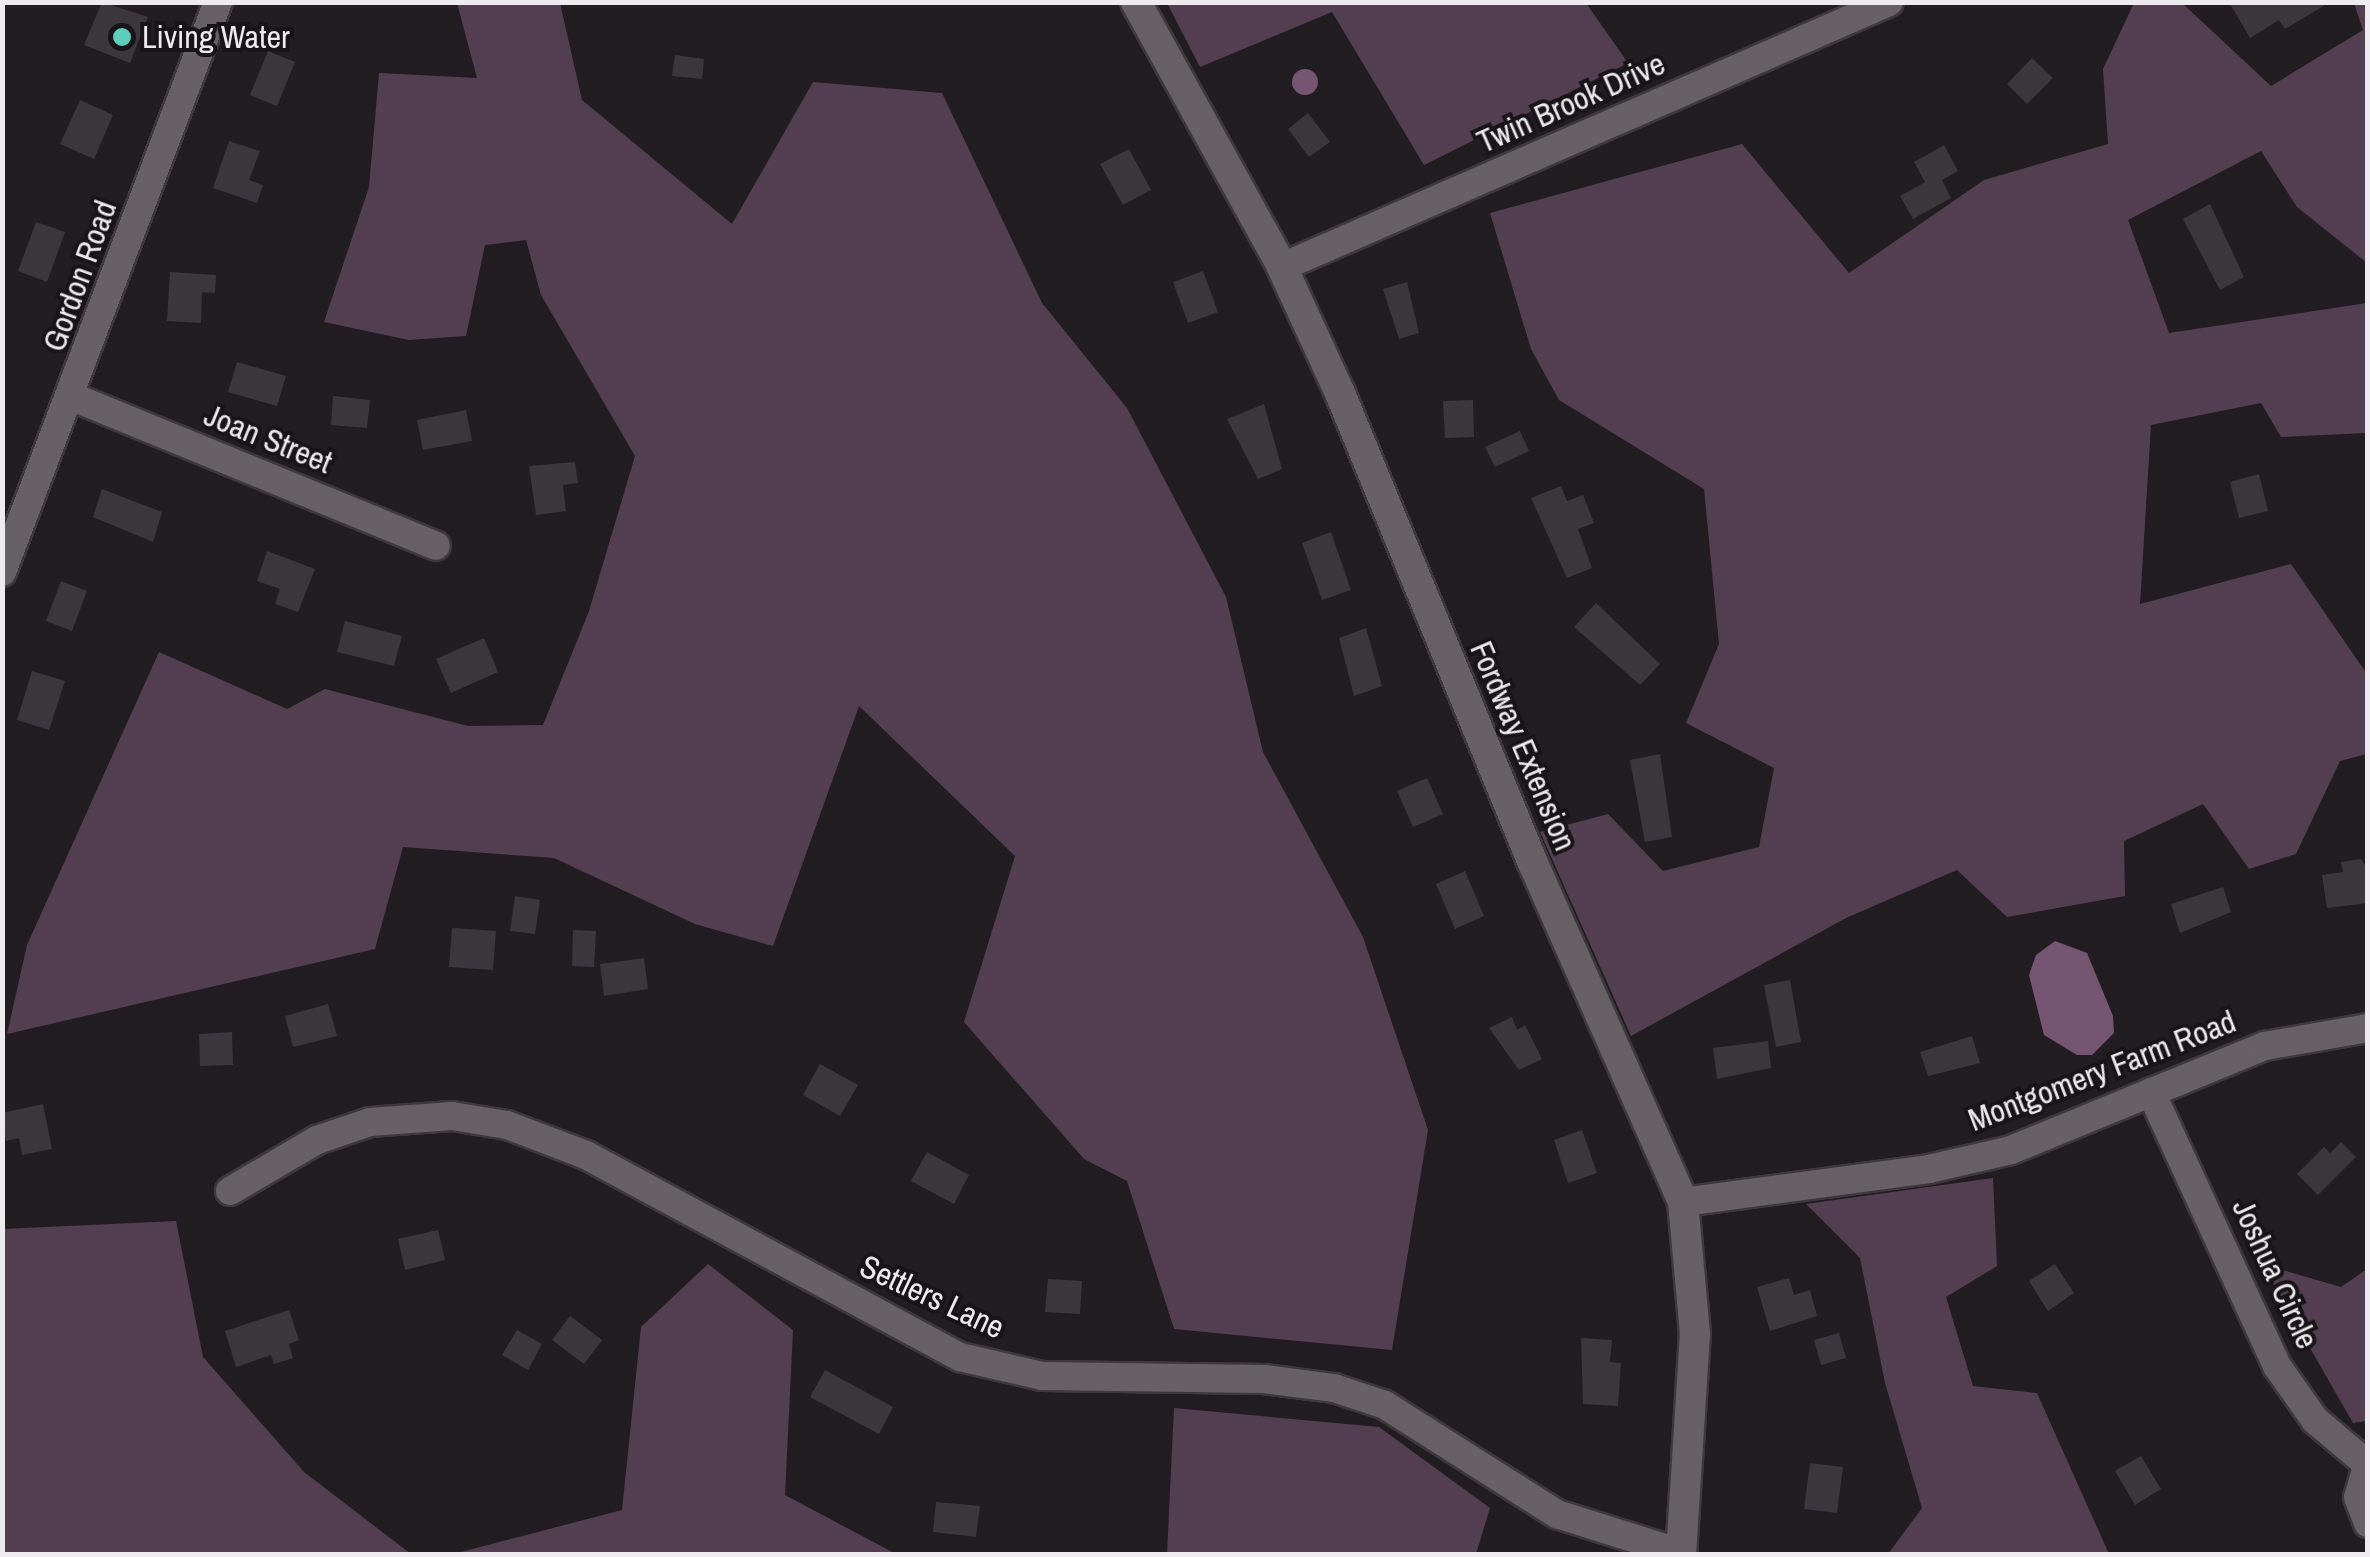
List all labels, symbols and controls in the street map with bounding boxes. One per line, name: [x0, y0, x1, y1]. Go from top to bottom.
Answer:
place label: Living Water: [142, 18, 290, 56]
marker: Living Water: [111, 26, 133, 48]
street label: Twin Brook Drive: [1471, 45, 1671, 161]
street label: Gordon Road: [35, 195, 125, 357]
street label: Joan Street: [199, 396, 337, 482]
street label: Fordway Extension: [1462, 636, 1584, 856]
street label: Montgomery Farm Road: [1963, 1002, 2241, 1140]
street label: Joshua Circle: [2224, 1193, 2326, 1355]
street label: Settlers Lane: [854, 1247, 1010, 1347]

